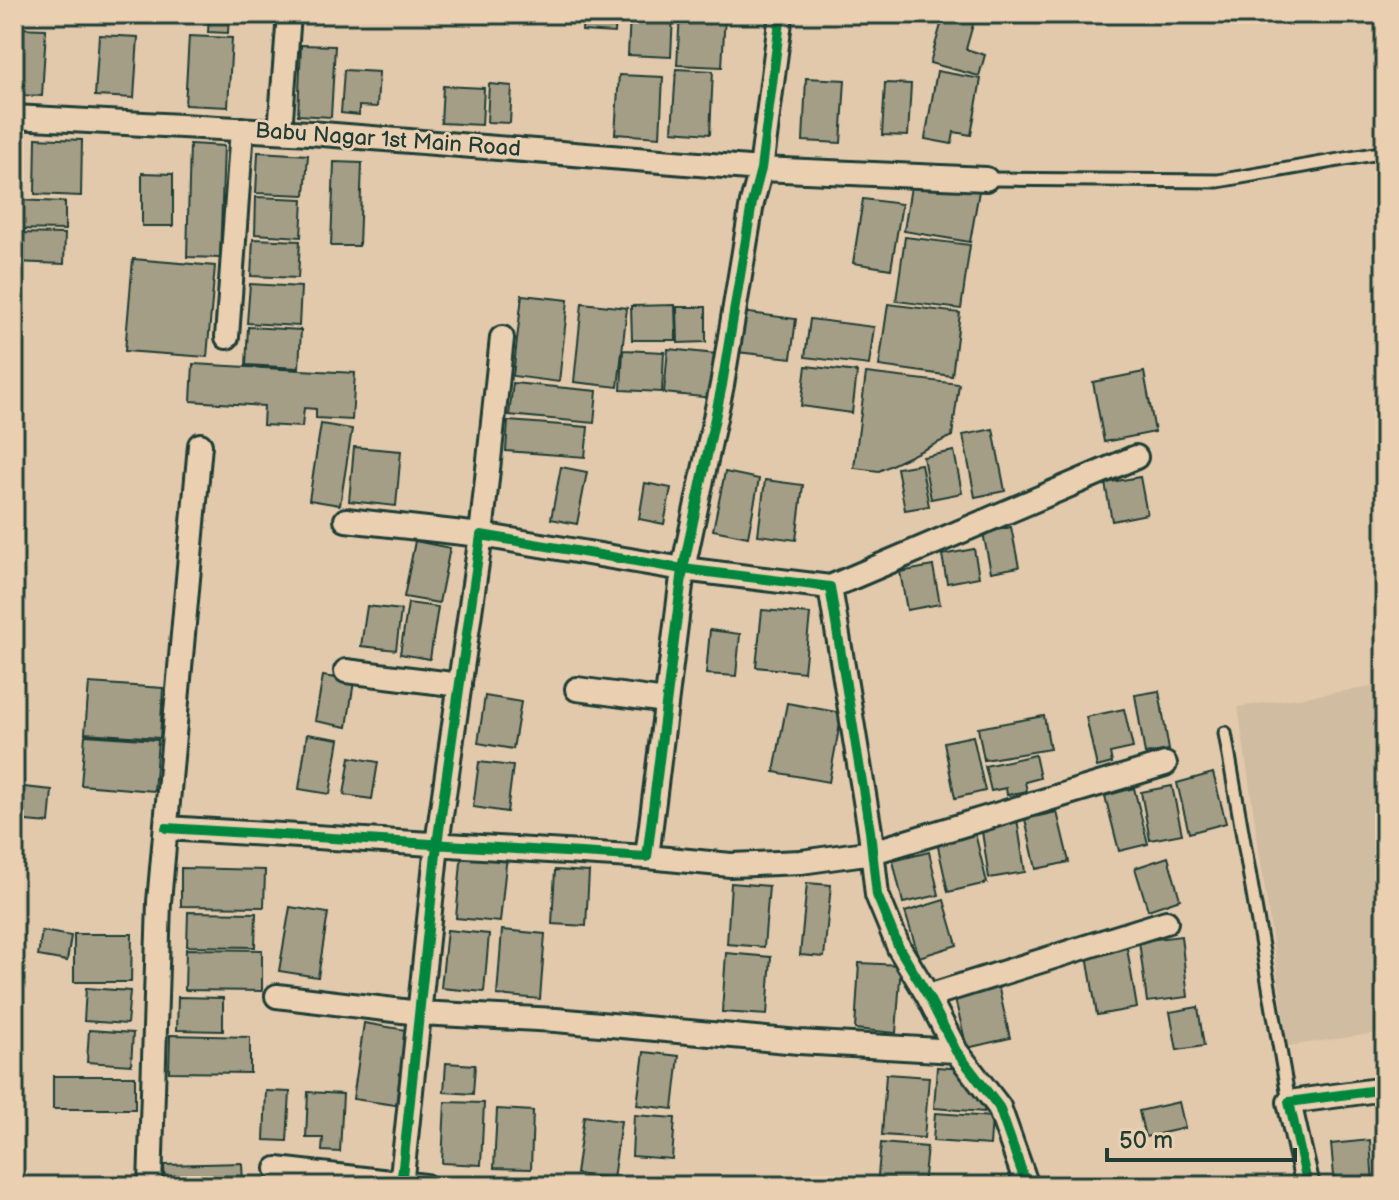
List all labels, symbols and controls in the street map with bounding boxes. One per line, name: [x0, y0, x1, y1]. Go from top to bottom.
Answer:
street label: Babu Nagar 1st Main Road: [254, 117, 522, 163]
scale bar: [1107, 1112, 1295, 1162]
text: 50 m: [1119, 1126, 1173, 1155]

